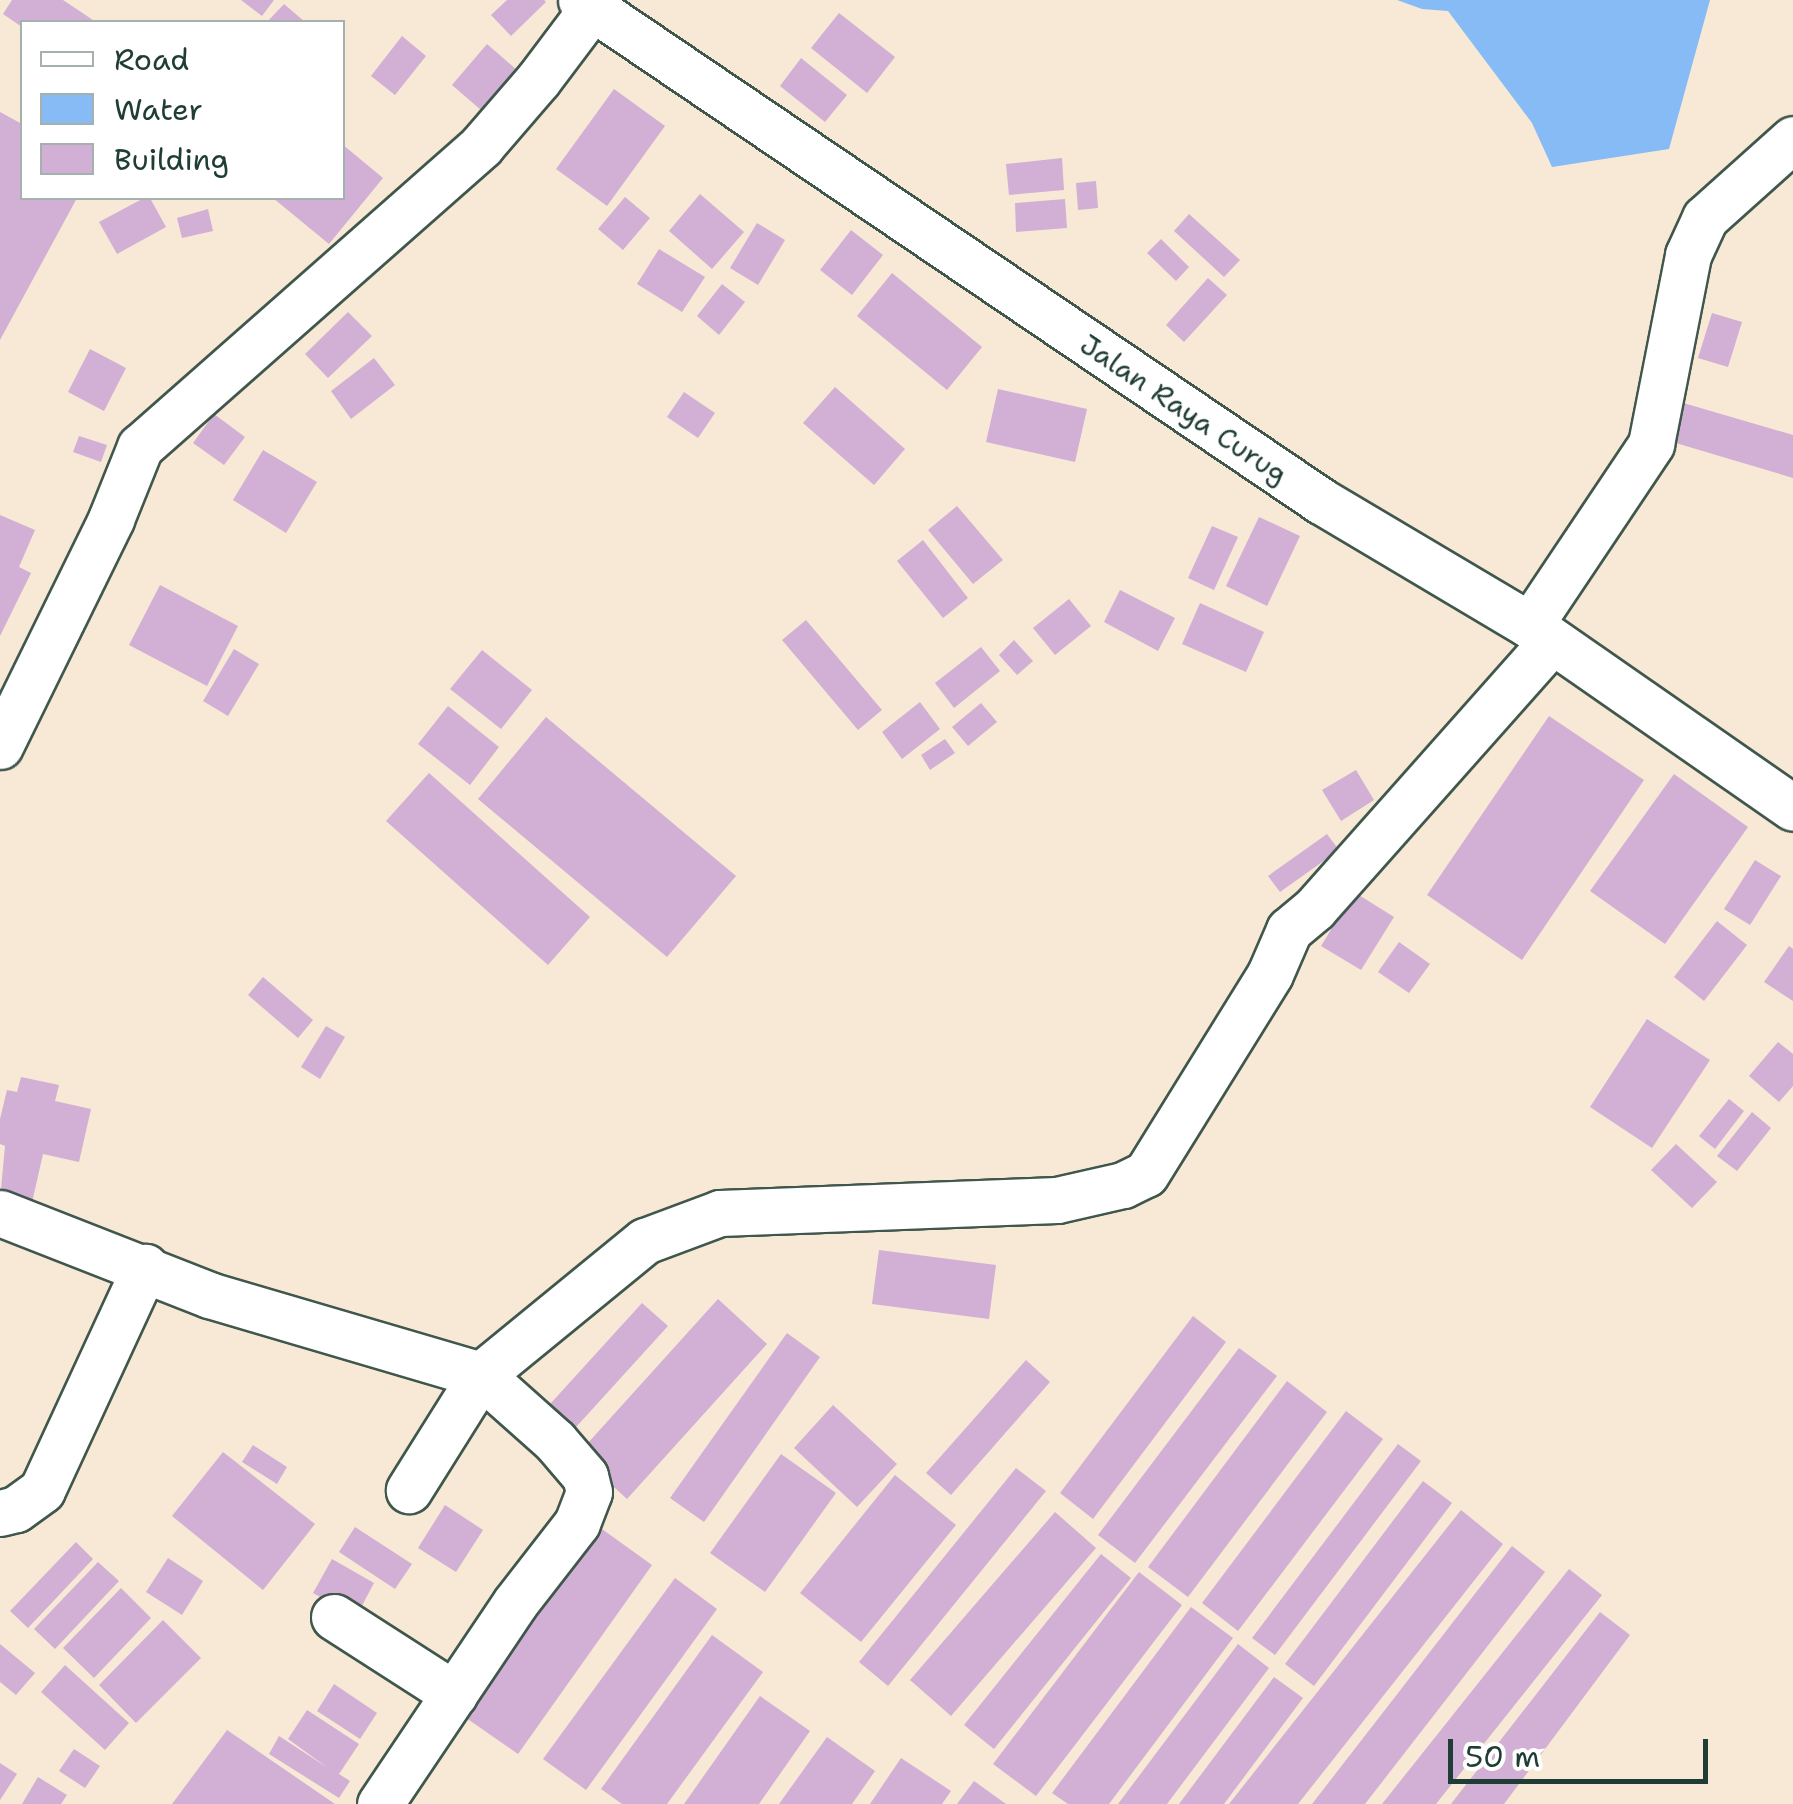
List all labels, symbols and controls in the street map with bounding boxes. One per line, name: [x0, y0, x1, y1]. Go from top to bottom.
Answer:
legend: [20, 20, 345, 200]
text: Road: [114, 39, 189, 80]
text: Water: [114, 89, 203, 130]
text: Building: [114, 139, 229, 180]
street label: Jalan Raya Curug: [1074, 327, 1294, 491]
scale bar: [1453, 1719, 1713, 1781]
text: 50 m: [1465, 1736, 1540, 1777]

